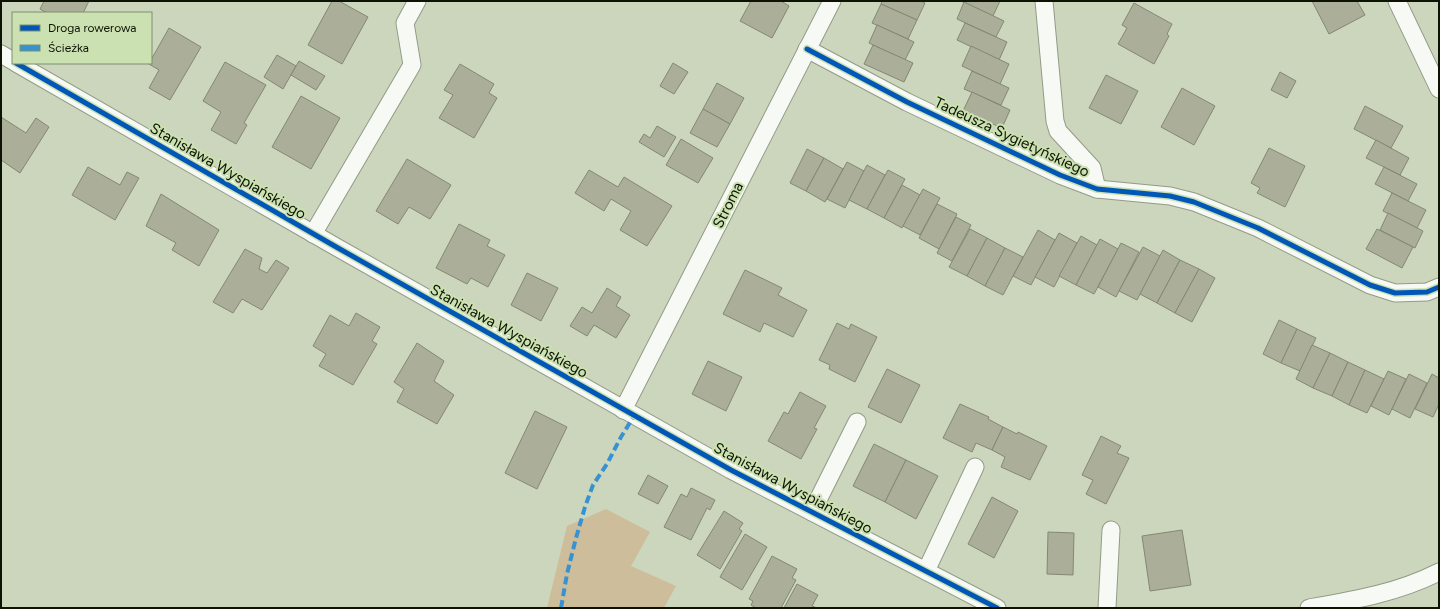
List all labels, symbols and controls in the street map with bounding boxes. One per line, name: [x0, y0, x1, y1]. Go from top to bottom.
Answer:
legend: [12, 12, 152, 64]
text: Droga rowerowa: [48, 21, 136, 35]
text: Ścieżka: [48, 41, 89, 55]
street label: Tadeusza Sygietyńskiego: [932, 93, 1093, 181]
street label: Stanisława Wyspiańskiego: [147, 119, 309, 223]
street label: Stroma: [709, 179, 747, 231]
street label: Stanisława Wyspiańskiego: [427, 280, 591, 382]
street label: Stanisława Wyspiańskiego: [711, 438, 876, 538]

